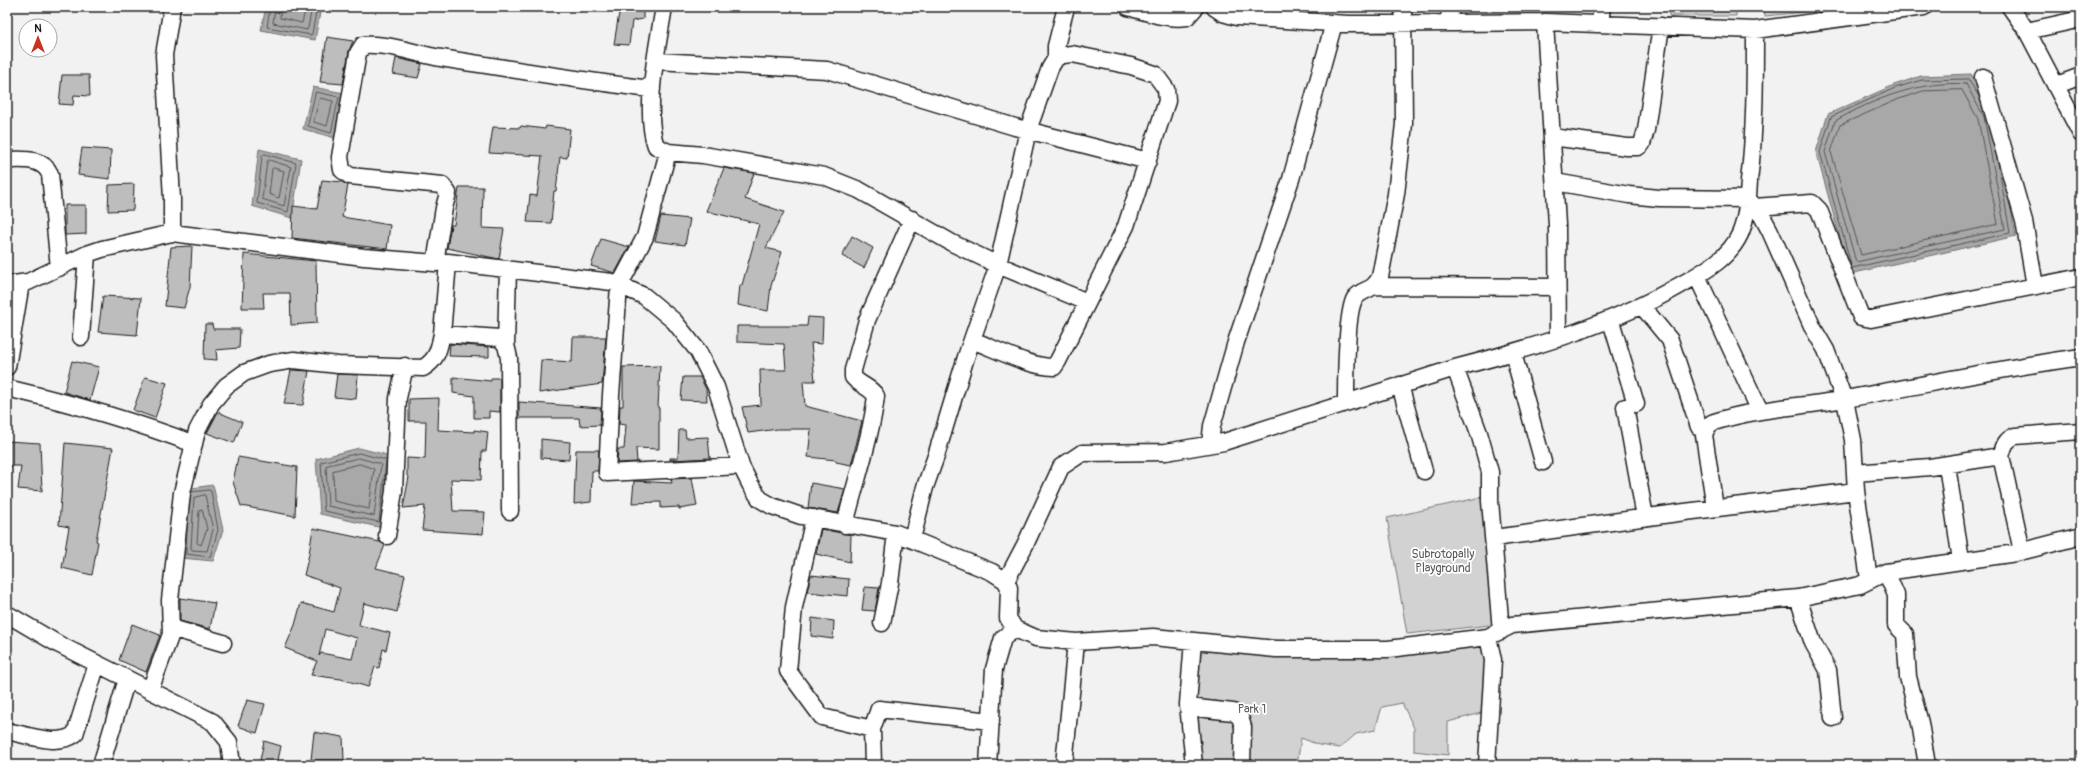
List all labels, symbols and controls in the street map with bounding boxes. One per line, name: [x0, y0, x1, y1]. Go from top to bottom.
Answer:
north arrow: [18, 18, 58, 58]
text: N: [34, 22, 42, 35]
park label: Subrotopally Playground: [1412, 547, 1474, 576]
park label: Park 1: [1238, 702, 1266, 717]

